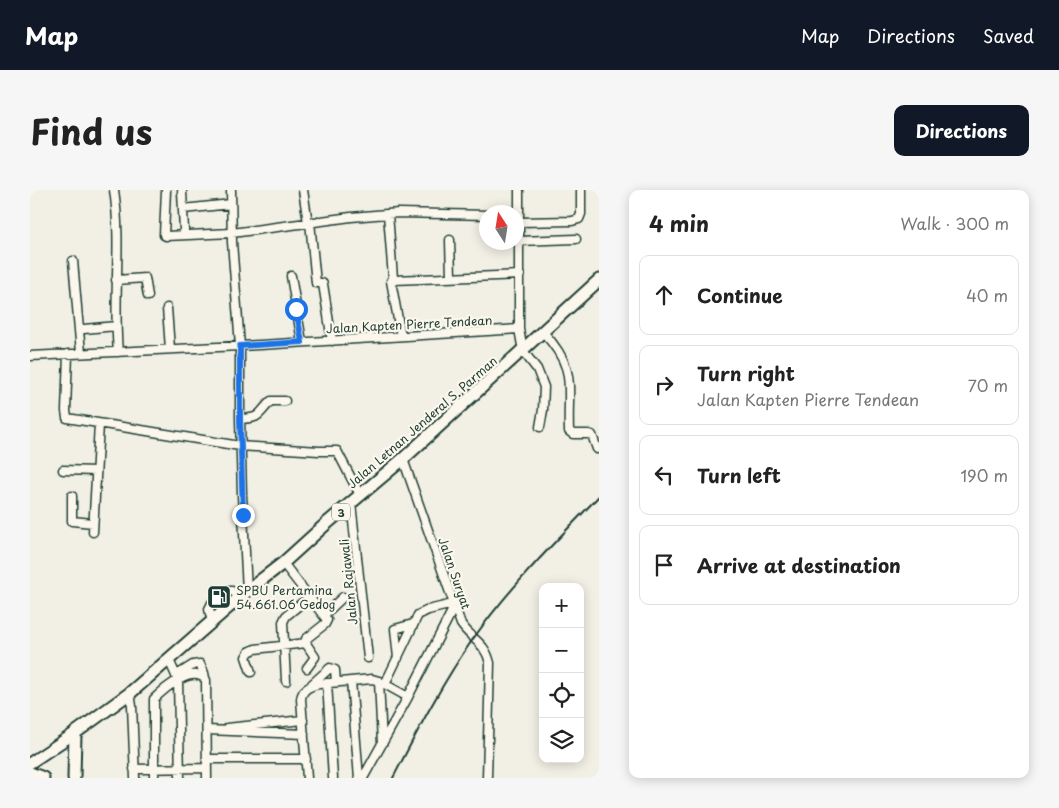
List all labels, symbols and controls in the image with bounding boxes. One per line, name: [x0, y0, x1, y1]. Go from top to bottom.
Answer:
text: Map: [25, 17, 78, 53]
text: Map: [801, 22, 839, 49]
text: Directions: [867, 22, 955, 49]
text: Saved: [983, 22, 1034, 49]
text: Find us: [30, 104, 152, 157]
button: Directions: [894, 105, 1029, 156]
north arrow: [479, 205, 524, 250]
text: 4 min: [649, 207, 709, 239]
text: Walk · 300 m: [900, 211, 1009, 235]
icon: ahead: [650, 281, 678, 309]
text: Continue: [697, 281, 783, 309]
text: 40 m: [966, 283, 1008, 307]
route start: [285, 298, 308, 321]
street label: Jalan Kapten Pierre Tendean: [325, 311, 493, 337]
street label: Jalan Letnan Jenderal S. Parman: [343, 352, 501, 492]
text: Turn right: [697, 359, 795, 387]
icon: right: [650, 371, 678, 399]
text: 70 m: [968, 373, 1008, 397]
text: Jalan Kapten Pierre Tendean: [697, 387, 919, 411]
icon: left: [650, 461, 678, 489]
text: Turn left: [697, 461, 781, 489]
text: 190 m: [960, 463, 1008, 487]
route end: [232, 504, 255, 527]
road number: 3: [332, 504, 350, 521]
street label: Jalan Suryat: [434, 535, 476, 611]
street label: Jalan Rajawali: [335, 538, 361, 626]
icon: arrive: [650, 551, 678, 579]
text: Arrive at destination: [697, 551, 901, 579]
place label: SPBU Pertamina 54.661.06 Gedog: [236, 581, 336, 613]
map controls: [539, 583, 584, 763]
button: +: [539, 583, 584, 628]
fuel station icon: SPBU Pertamina 54.661.06 Gedog: [206, 584, 232, 610]
button: −: [539, 628, 584, 673]
button: locate: [539, 673, 584, 718]
button: layers: [539, 718, 584, 763]

